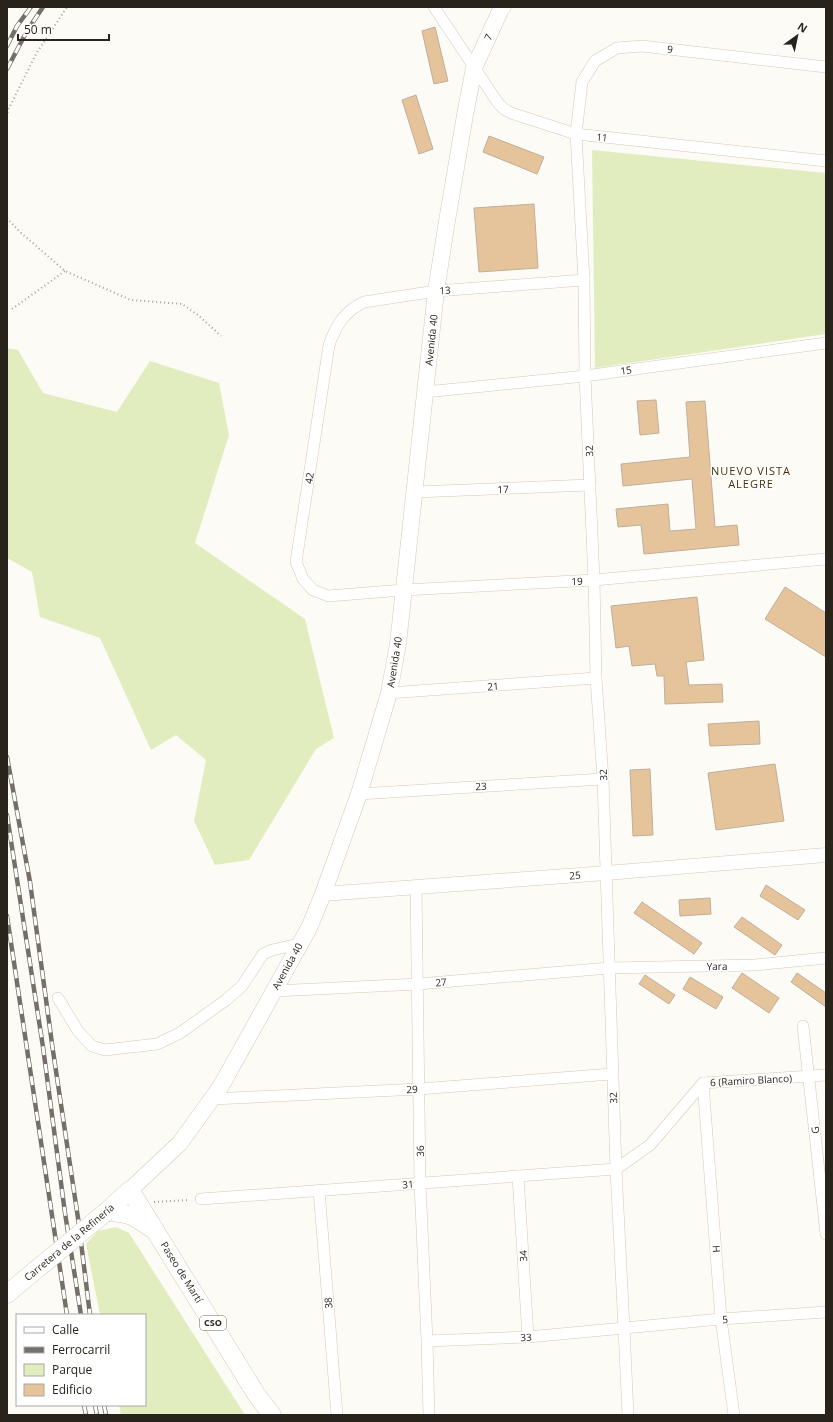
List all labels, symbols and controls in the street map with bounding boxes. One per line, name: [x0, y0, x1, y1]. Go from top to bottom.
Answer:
scale bar: [18, 16, 109, 42]
north arrow: [777, 16, 817, 56]
text: N: [795, 18, 811, 36]
text: 50 m: [24, 21, 52, 38]
street label: 7: [480, 31, 496, 42]
street label: 9: [666, 42, 674, 56]
street label: 11: [596, 129, 608, 145]
street label: 13: [439, 283, 452, 297]
street label: Avenida 40: [421, 313, 441, 366]
street label: 15: [619, 362, 633, 378]
street label: 32: [582, 445, 596, 457]
district label: NUEVO VISTA ALEGRE: [711, 463, 791, 491]
street label: 42: [301, 471, 317, 485]
street label: 17: [497, 482, 509, 496]
street label: 19: [571, 574, 583, 588]
street label: Avenida 40: [383, 635, 405, 688]
street label: 21: [487, 679, 499, 693]
street label: 32: [596, 769, 610, 781]
street label: 23: [475, 779, 487, 793]
street label: 25: [569, 868, 581, 882]
street label: Avenida 40: [268, 940, 306, 992]
street label: Yara: [706, 959, 728, 973]
street label: 27: [435, 975, 448, 989]
street label: 6 (Ramiro Blanco): [710, 1071, 792, 1089]
street label: 29: [406, 1082, 418, 1096]
street label: 32: [606, 1092, 620, 1104]
street label: G: [808, 1126, 822, 1134]
street label: 36: [413, 1145, 427, 1157]
street label: 31: [402, 1177, 414, 1191]
street label: Carretera de la Refinería: [21, 1200, 117, 1284]
street label: Paseo de Martí: [158, 1239, 207, 1306]
street label: H: [709, 1245, 723, 1253]
street label: 34: [516, 1250, 530, 1262]
street label: 38: [321, 1296, 335, 1309]
street label: 5: [722, 1312, 729, 1326]
legend: [16, 1314, 146, 1406]
road number: CSO: [200, 1316, 226, 1330]
text: Calle: [52, 1321, 79, 1338]
street label: 33: [520, 1330, 532, 1344]
text: Ferrocarril: [52, 1341, 110, 1358]
text: Parque: [52, 1361, 92, 1378]
text: Edificio: [52, 1381, 92, 1398]

